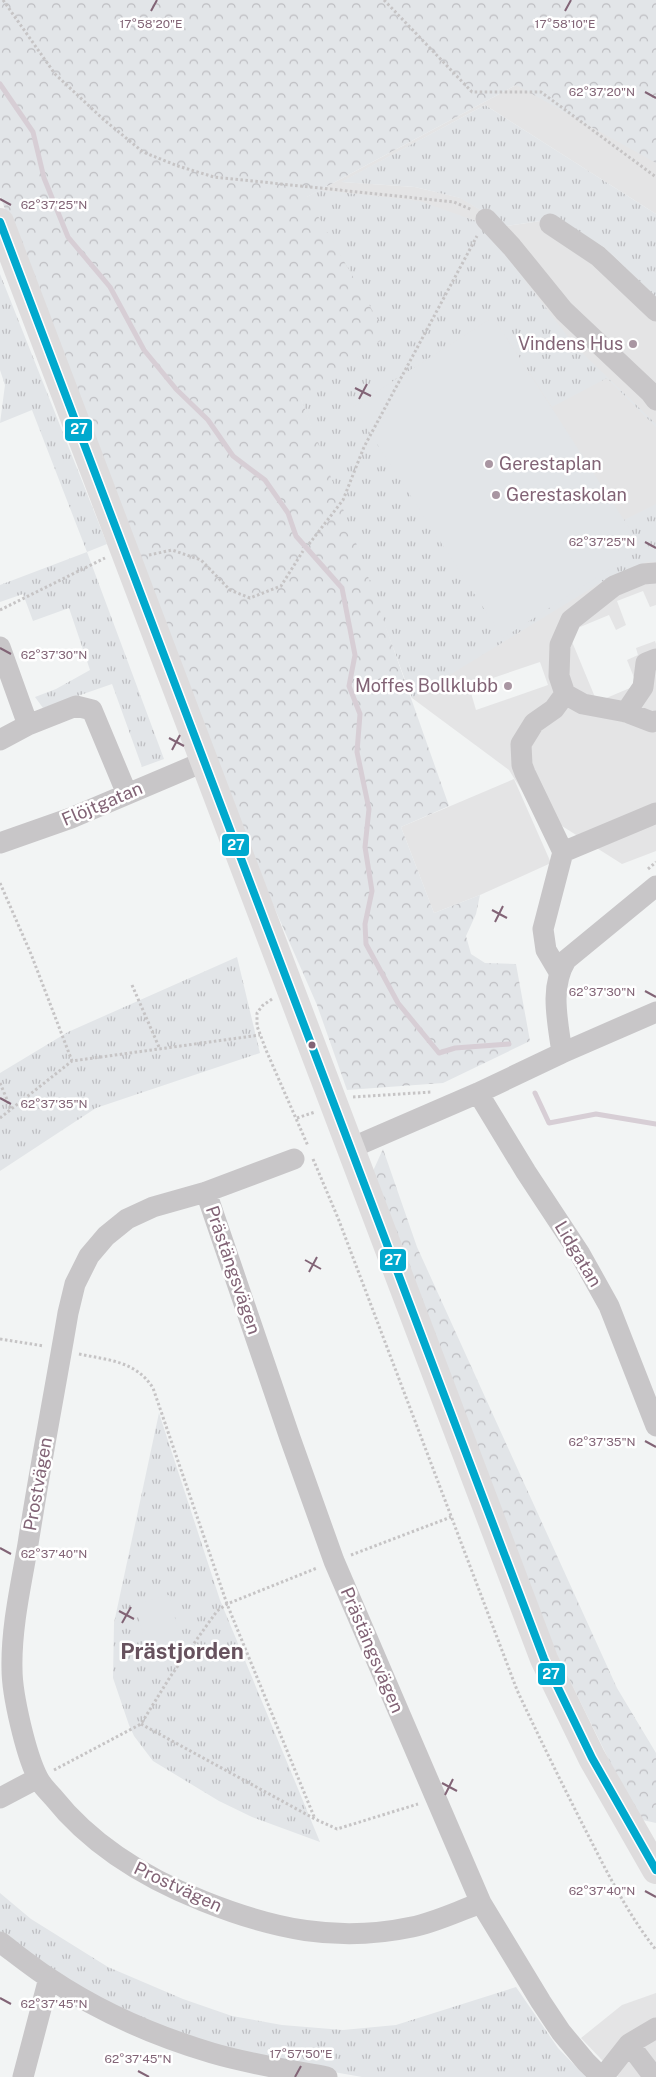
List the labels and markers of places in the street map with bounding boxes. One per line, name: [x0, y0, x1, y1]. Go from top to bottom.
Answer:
place label: Vindens Hus: [518, 333, 623, 354]
marker: Vindens Hus: [627, 338, 639, 350]
place label: Gerestaplan: [499, 453, 602, 474]
marker: Gerestaplan: [483, 458, 495, 470]
place label: Gerestaskolan: [506, 484, 627, 505]
marker: Gerestaskolan: [490, 489, 502, 501]
place label: Moffes Bollklubb: [355, 675, 498, 696]
marker: Moffes Bollklubb: [502, 680, 514, 692]
unlabelled marker: [307, 1040, 317, 1050]

